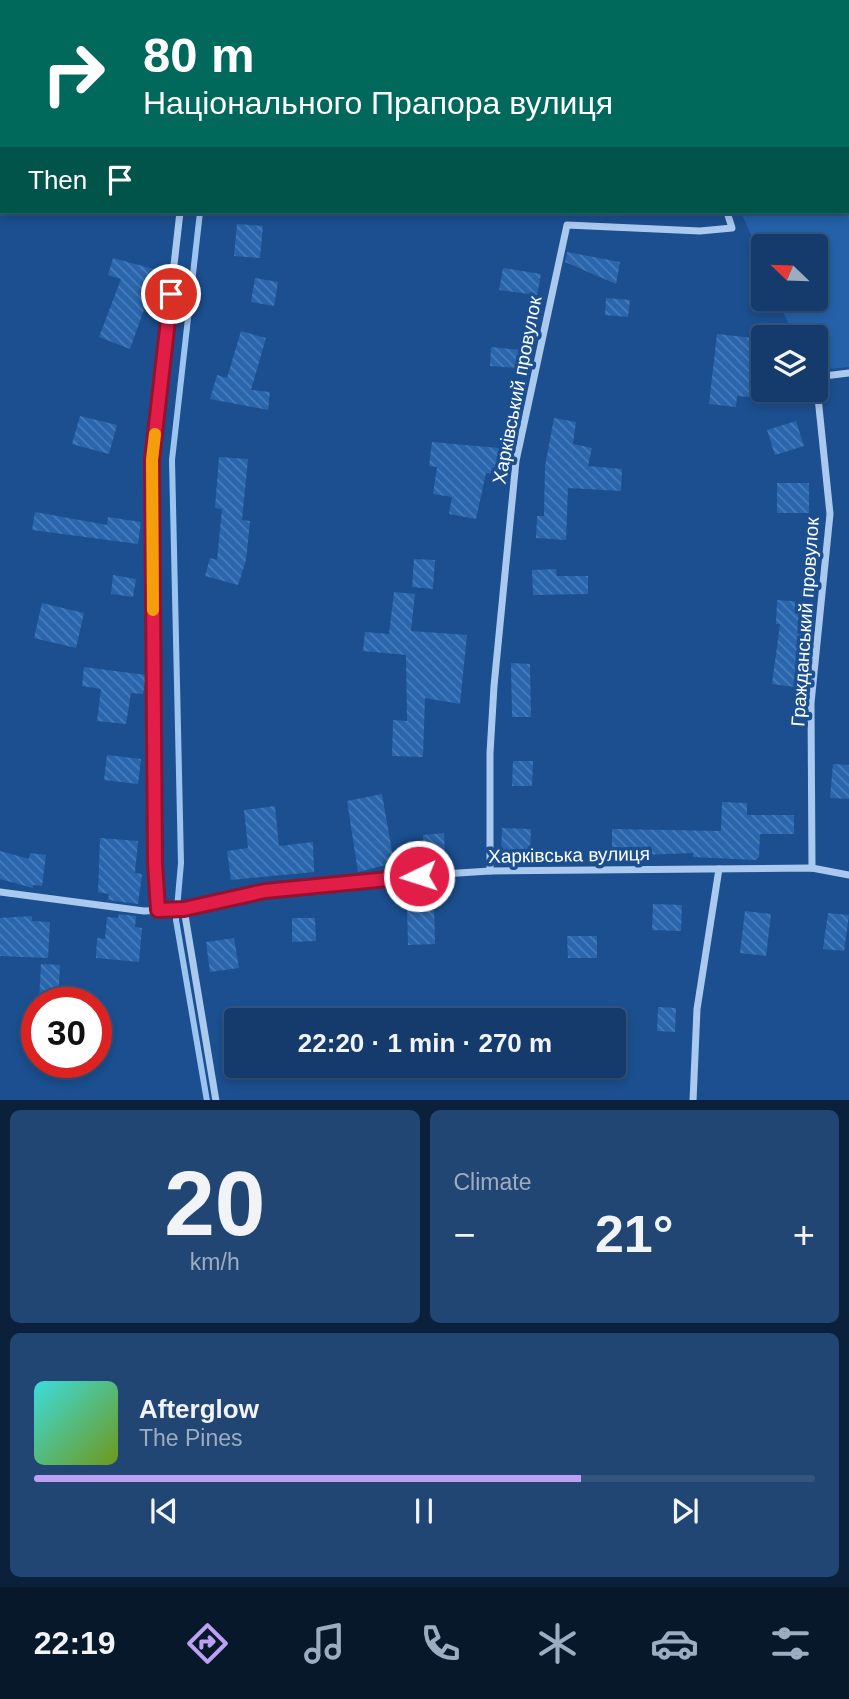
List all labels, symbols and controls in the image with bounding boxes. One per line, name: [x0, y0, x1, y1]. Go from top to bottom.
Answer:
icon: right: [28, 28, 119, 119]
text: 80 m: [143, 28, 255, 82]
text: Національного Прапора вулиця: [143, 85, 613, 121]
icon: arrive: [101, 161, 139, 199]
text: Then: [28, 165, 87, 195]
north arrow: [751, 234, 828, 312]
map controls: [751, 234, 828, 402]
pin: [141, 264, 201, 324]
icon: arrive: [152, 275, 190, 313]
street label: Харківський провулок: [488, 294, 546, 486]
button: layers: [751, 325, 828, 402]
street label: Гражданський провулок: [787, 516, 823, 727]
position arrow: [382, 839, 456, 913]
street label: Харківська вулиця: [488, 843, 650, 867]
speed limit sign: 30: [21, 987, 112, 1078]
text: 22:20 · 1 min · 270 m: [298, 1028, 552, 1058]
text: 20: [164, 1153, 265, 1254]
text: Climate: [454, 1169, 531, 1195]
text: 21°: [595, 1205, 674, 1263]
text: −: [454, 1214, 476, 1256]
text: +: [793, 1214, 815, 1256]
text: km/h: [190, 1249, 240, 1275]
text: Afterglow: [139, 1394, 259, 1424]
text: The Pines: [139, 1425, 243, 1451]
icon: previous: [145, 1492, 183, 1530]
icon: pause: [405, 1492, 443, 1530]
icon: next: [666, 1492, 704, 1530]
icon: directions: [183, 1619, 232, 1668]
icon: music: [300, 1619, 349, 1668]
icon: phone: [416, 1619, 465, 1668]
icon: climate: [533, 1619, 582, 1668]
icon: car: [650, 1619, 699, 1668]
icon: filters: [766, 1619, 815, 1668]
text: 22:19: [34, 1625, 116, 1661]

